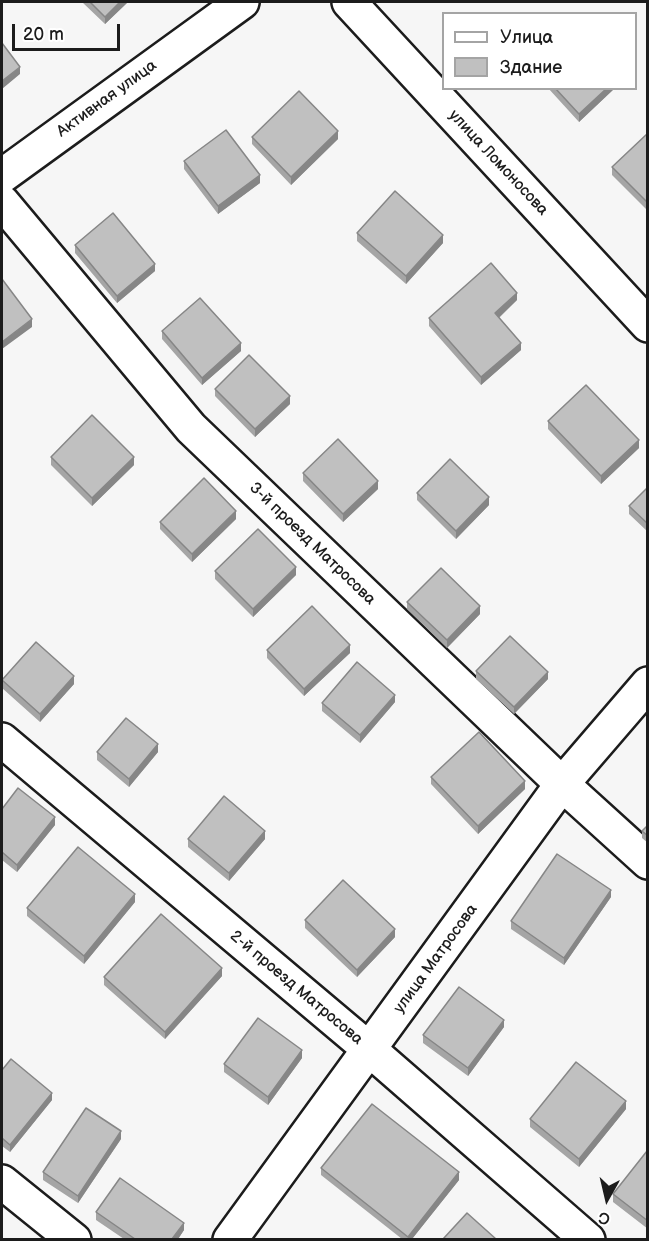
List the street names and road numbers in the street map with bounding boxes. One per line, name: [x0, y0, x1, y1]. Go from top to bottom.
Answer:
street label: Активная улица: [53, 56, 161, 142]
street label: улица Ломоносова: [444, 106, 552, 220]
street label: 3-й проезд Матросова: [245, 479, 379, 609]
street label: улица Матросова: [390, 901, 482, 1017]
street label: 2-й проезд Матросова: [226, 927, 366, 1049]

